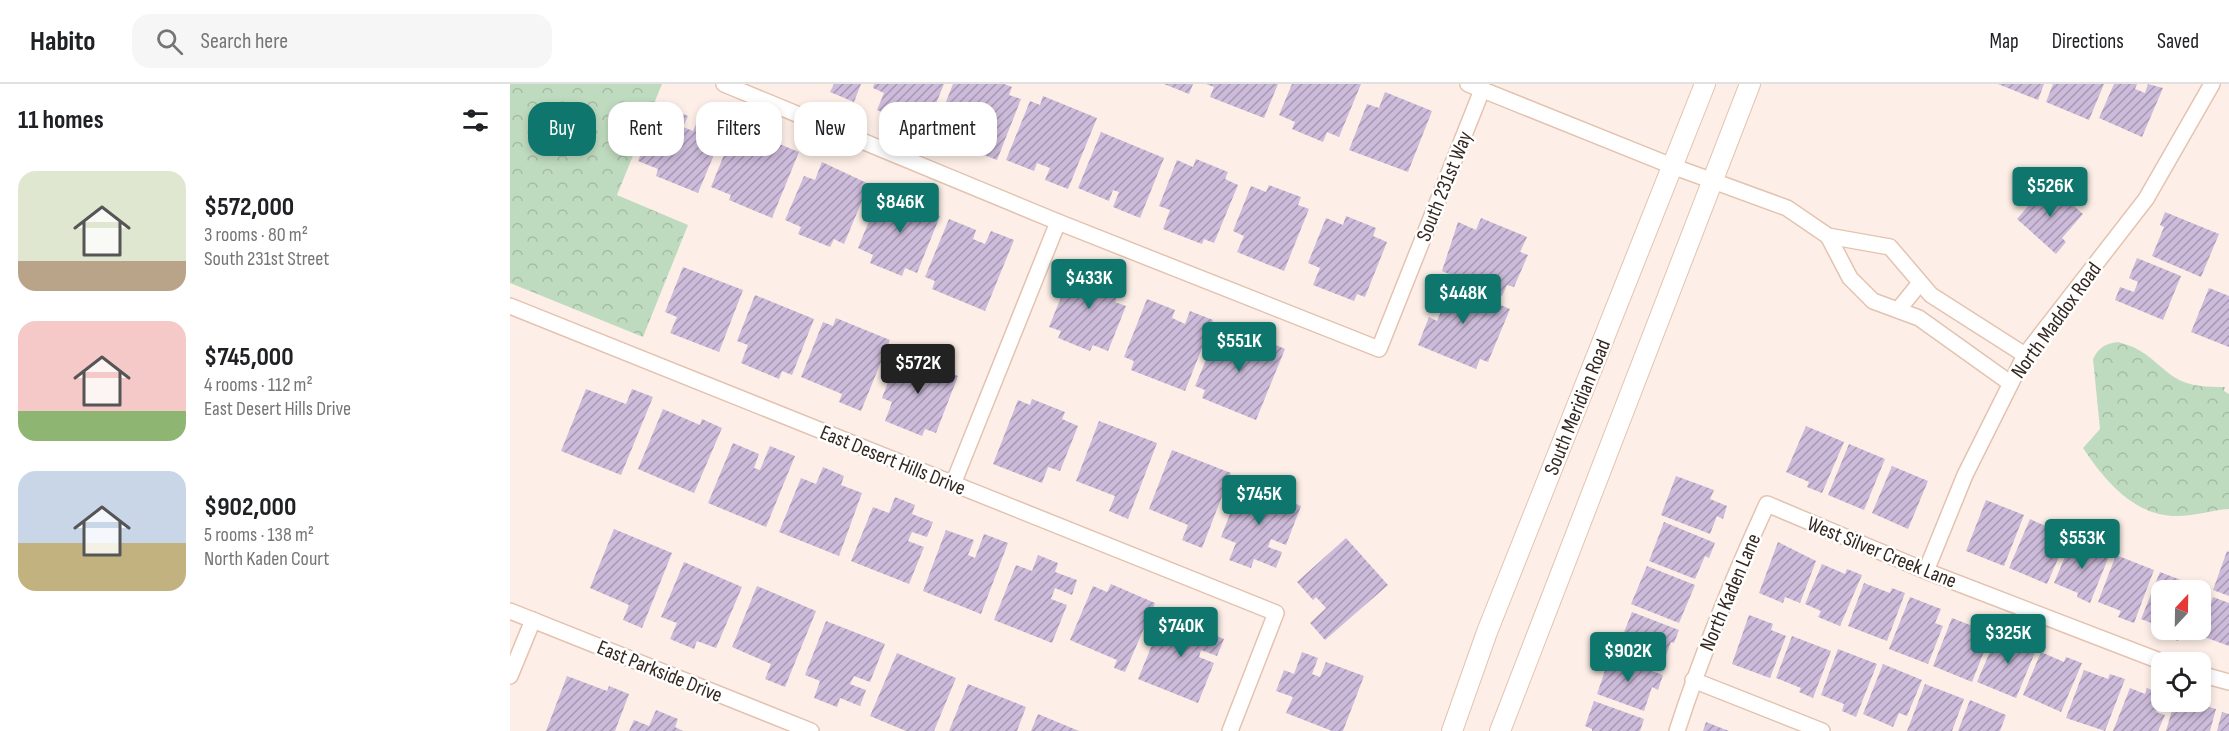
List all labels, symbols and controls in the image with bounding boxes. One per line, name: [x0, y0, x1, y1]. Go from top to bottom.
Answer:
search box: [132, 14, 552, 68]
text: Habito: [30, 25, 96, 58]
icon: search: [153, 25, 186, 58]
text: Search here: [201, 28, 288, 55]
text: Map: [1989, 29, 2019, 54]
text: Directions: [2052, 29, 2124, 54]
text: Saved: [2157, 29, 2199, 54]
chip: Buy: [528, 102, 596, 156]
chip: Rent: [608, 102, 684, 156]
chip: Filters: [696, 102, 782, 156]
chip: New: [794, 102, 867, 156]
chip: Apartment: [879, 102, 997, 156]
icon: filters: [459, 104, 492, 137]
text: 11 homes: [18, 105, 104, 136]
street label: South 231st Way: [1411, 127, 1478, 245]
pin: $526K: [2008, 167, 2092, 218]
text: $526K: [2026, 174, 2074, 198]
pin: $846K: [858, 183, 942, 234]
text: $846K: [876, 190, 924, 214]
text: $572,000: [204, 192, 294, 223]
icon: home: [66, 195, 138, 267]
text: 3 rooms · 80 m²: [204, 223, 308, 247]
text: South 231st Street: [204, 247, 329, 271]
street label: North Maddox Road: [2006, 257, 2107, 383]
pin: $433K: [1047, 259, 1131, 310]
text: $433K: [1065, 266, 1113, 290]
pin: $448K: [1421, 274, 1505, 325]
text: $448K: [1439, 281, 1487, 305]
pin: $551K: [1197, 322, 1281, 373]
text: $551K: [1216, 329, 1262, 353]
street label: South Meridian Road: [1539, 336, 1616, 479]
text: $745,000: [204, 342, 294, 373]
pin: $572K: [876, 344, 960, 395]
icon: home: [66, 345, 138, 417]
text: $572K: [895, 351, 941, 375]
text: 4 rooms · 112 m²: [204, 373, 313, 397]
text: East Desert Hills Drive: [204, 397, 351, 421]
street label: East Desert Hills Drive: [817, 420, 969, 501]
pin: $745K: [1217, 475, 1301, 526]
text: $745K: [1236, 482, 1282, 506]
text: $902,000: [204, 492, 296, 523]
icon: home: [66, 495, 138, 567]
street label: West Silver Creek Lane: [1803, 511, 1960, 594]
pin: $553K: [2040, 519, 2124, 570]
text: 5 rooms · 138 m²: [204, 523, 314, 547]
text: $553K: [2059, 526, 2105, 550]
street label: North Kaden Lane: [1695, 530, 1766, 654]
text: North Kaden Court: [204, 547, 329, 571]
north arrow: [2151, 580, 2211, 640]
map controls: [2151, 580, 2211, 712]
pin: $740K: [1139, 607, 1223, 658]
text: $740K: [1158, 614, 1204, 638]
pin: $325K: [1966, 614, 2050, 665]
text: $325K: [1985, 621, 2031, 645]
pin: $902K: [1586, 632, 1670, 683]
street label: East Parkside Drive: [594, 635, 726, 708]
text: $902K: [1604, 639, 1652, 663]
button: locate: [2151, 652, 2211, 712]

